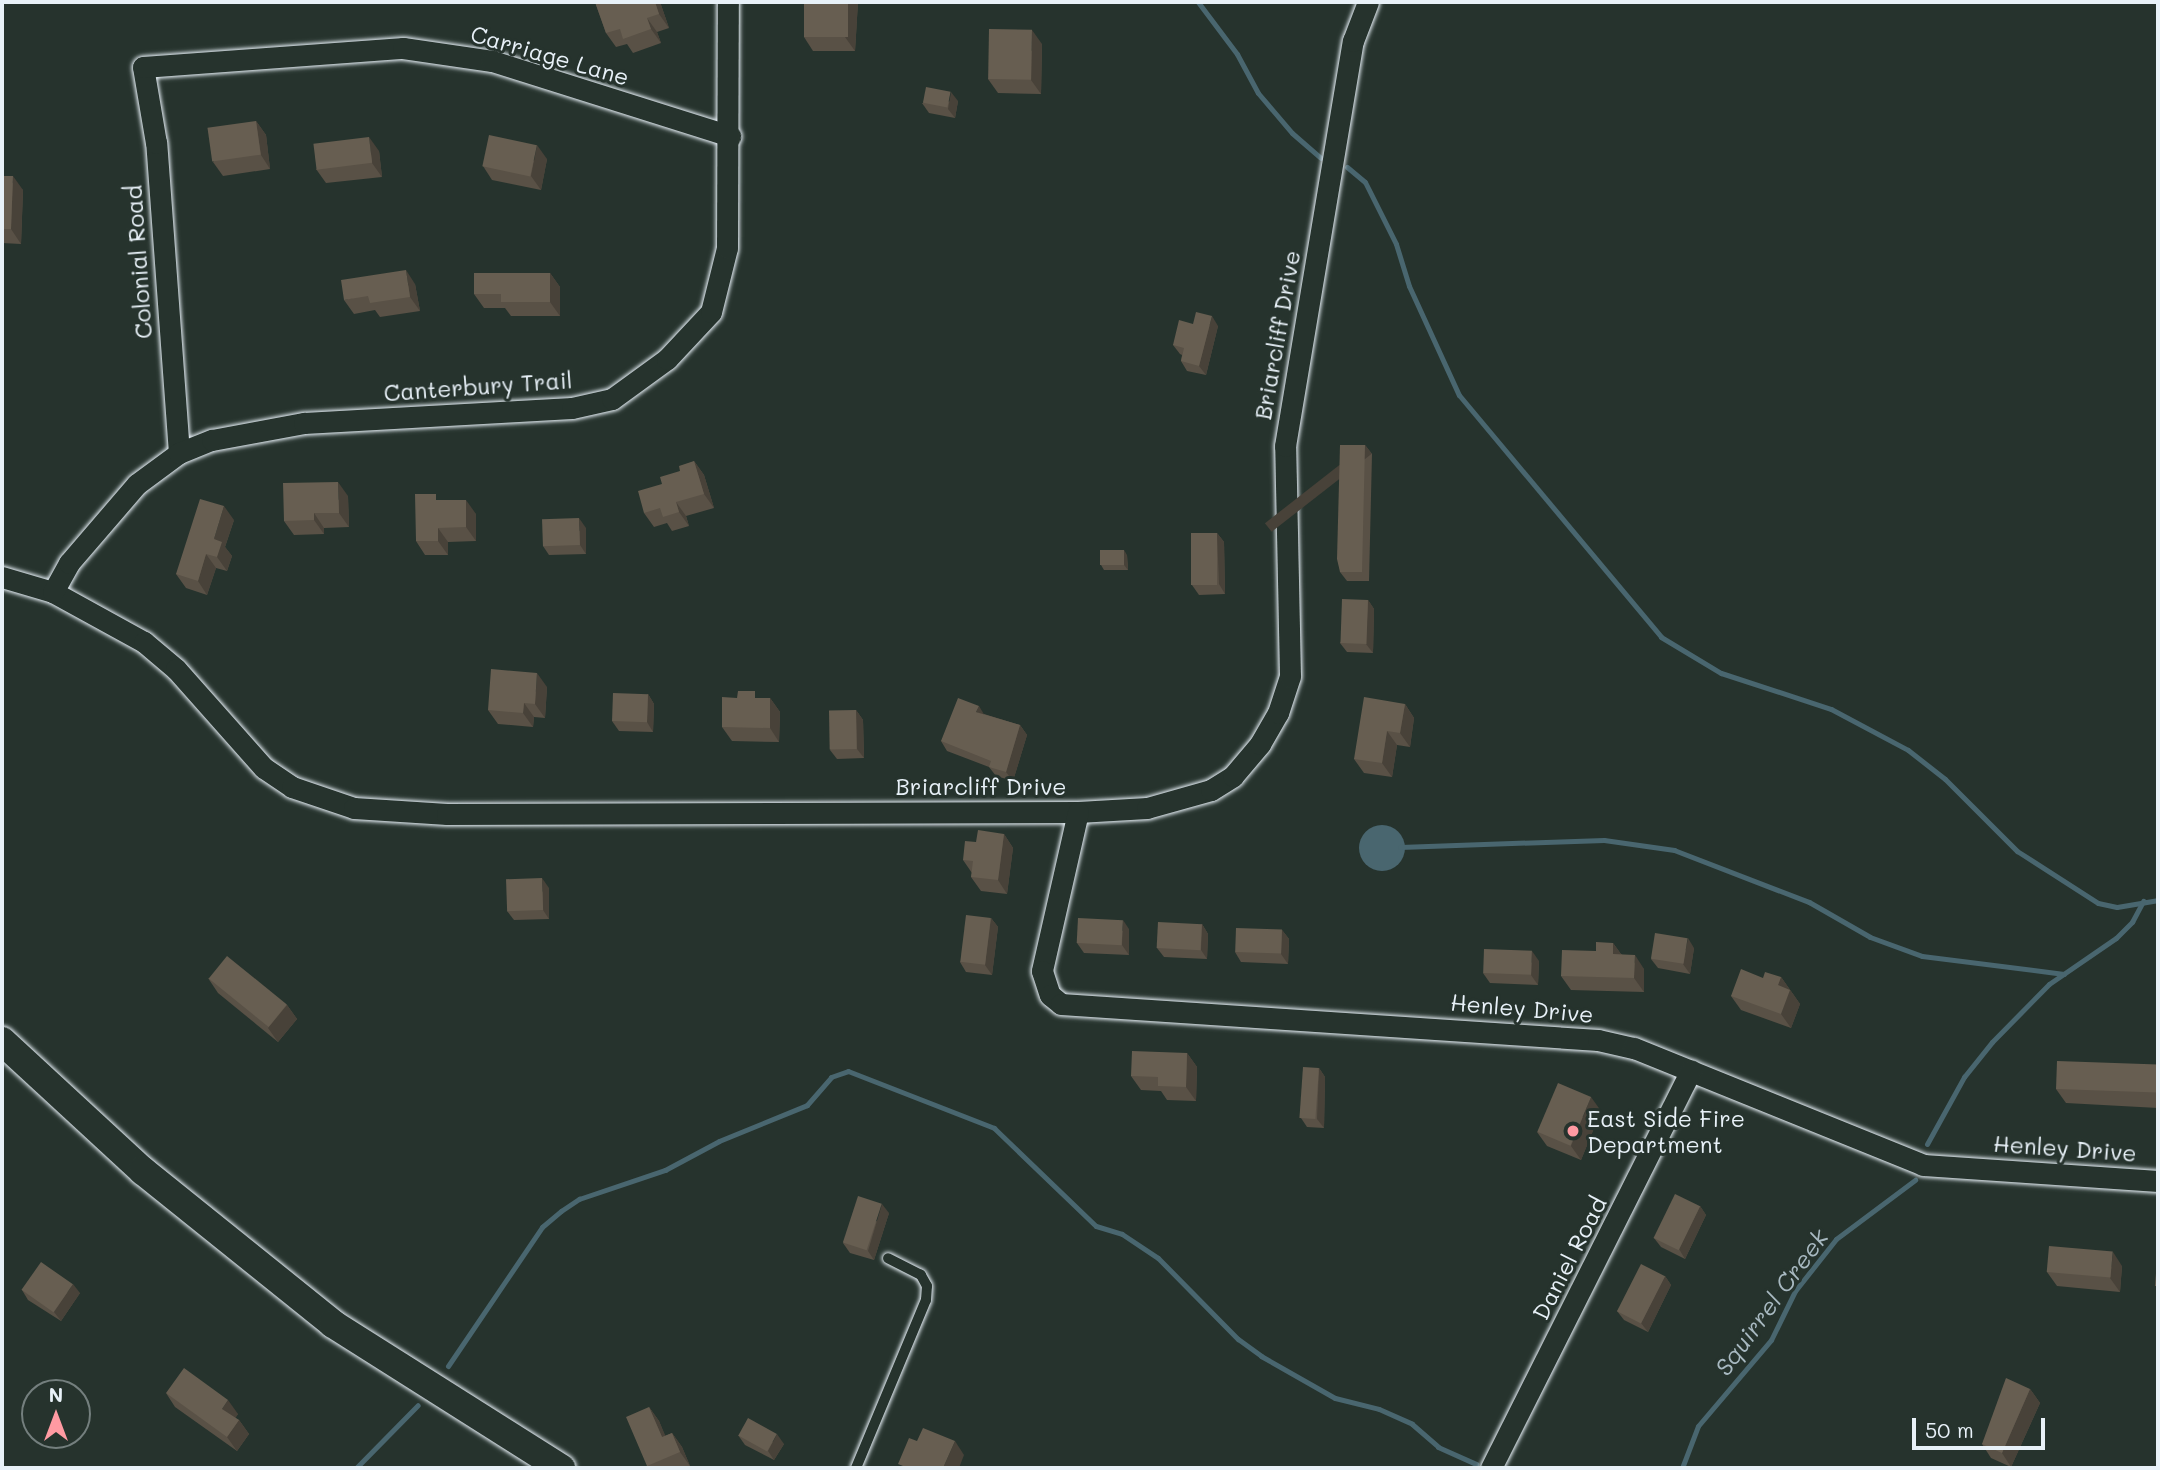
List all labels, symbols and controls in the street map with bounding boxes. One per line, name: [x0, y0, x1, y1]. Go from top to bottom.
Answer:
street label: Carriage Lane: [468, 19, 632, 91]
street label: Colonial Road: [119, 184, 157, 340]
street label: Briarcliff Drive: [1249, 248, 1305, 422]
street label: Canterbury Trail: [383, 366, 573, 406]
street label: Briarcliff Drive: [895, 772, 1067, 800]
street label: Henley Drive: [1449, 988, 1595, 1028]
place label: East Side Fire Department: [1587, 1104, 1745, 1158]
marker: East Side Fire Department: [1565, 1123, 1581, 1139]
street label: Henley Drive: [1992, 1129, 2138, 1167]
street label: Daniel Road: [1526, 1192, 1612, 1324]
water label: Squirrel Creek: [1708, 1223, 1834, 1381]
north arrow: [21, 1379, 91, 1449]
text: N: [49, 1382, 63, 1407]
scale bar: [1915, 1404, 2048, 1448]
text: 50 m: [1925, 1416, 1974, 1443]

